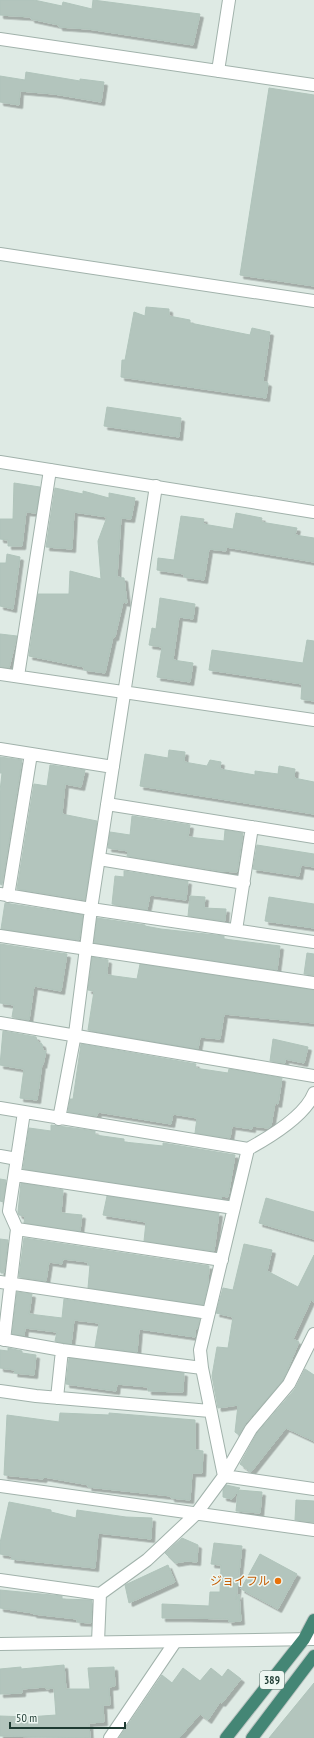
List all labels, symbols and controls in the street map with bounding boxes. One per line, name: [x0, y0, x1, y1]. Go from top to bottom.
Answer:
place label: ジョイフル: [210, 1573, 270, 1588]
marker: ジョイフル: [273, 1576, 283, 1586]
road number: 389: [260, 1671, 284, 1689]
scale bar: [10, 1704, 125, 1730]
text: 50 m: [16, 1710, 37, 1725]

